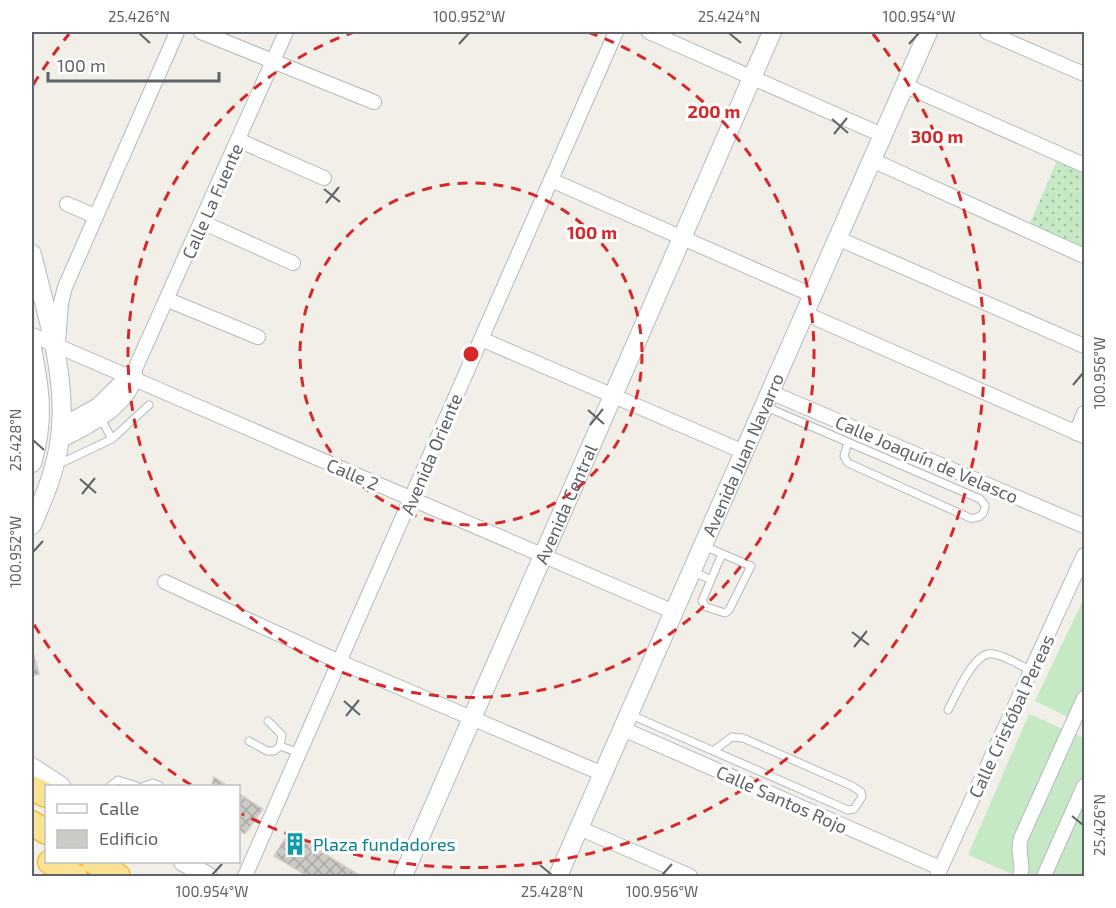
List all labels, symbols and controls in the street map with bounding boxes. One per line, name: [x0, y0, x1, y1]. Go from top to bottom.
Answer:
text: 25.426°N: [108, 7, 170, 25]
text: 100.952°W: [433, 7, 505, 25]
text: 25.424°N: [698, 7, 760, 25]
text: 100.954°W: [882, 7, 956, 25]
scale bar: [48, 45, 219, 83]
text: 100 m: [57, 54, 106, 76]
text: 200 m: [688, 100, 740, 122]
text: 300 m: [911, 125, 963, 147]
street label: Calle La Fuente: [177, 140, 247, 262]
text: 100 m: [567, 221, 617, 243]
text: 100.956°W: [1090, 337, 1108, 409]
centre of rings: [461, 344, 481, 364]
street label: Avenida Juan Navarro: [697, 370, 788, 540]
street label: Avenida Oriente: [396, 390, 466, 518]
text: 25.428°N: [6, 409, 24, 471]
street label: Calle Joaquín de Velasco: [832, 410, 1022, 508]
street label: Avenida Central: [530, 440, 602, 567]
street label: Calle 2: [324, 453, 382, 495]
text: 100.952°W: [6, 516, 24, 588]
street label: Calle Cristóbal Pereas: [964, 631, 1058, 801]
street label: Calle Santos Rojo: [713, 760, 851, 838]
legend: [45, 785, 240, 863]
text: 25.426°N: [1090, 794, 1108, 856]
text: Calle: [99, 797, 140, 819]
text: Edificio: [99, 827, 158, 849]
building icon: Plaza fundadores: [282, 831, 308, 857]
place label: Plaza fundadores: [313, 833, 456, 855]
text: 100.954°W: [175, 882, 249, 900]
text: 25.428°N: [521, 882, 583, 900]
text: 100.956°W: [626, 882, 698, 900]

